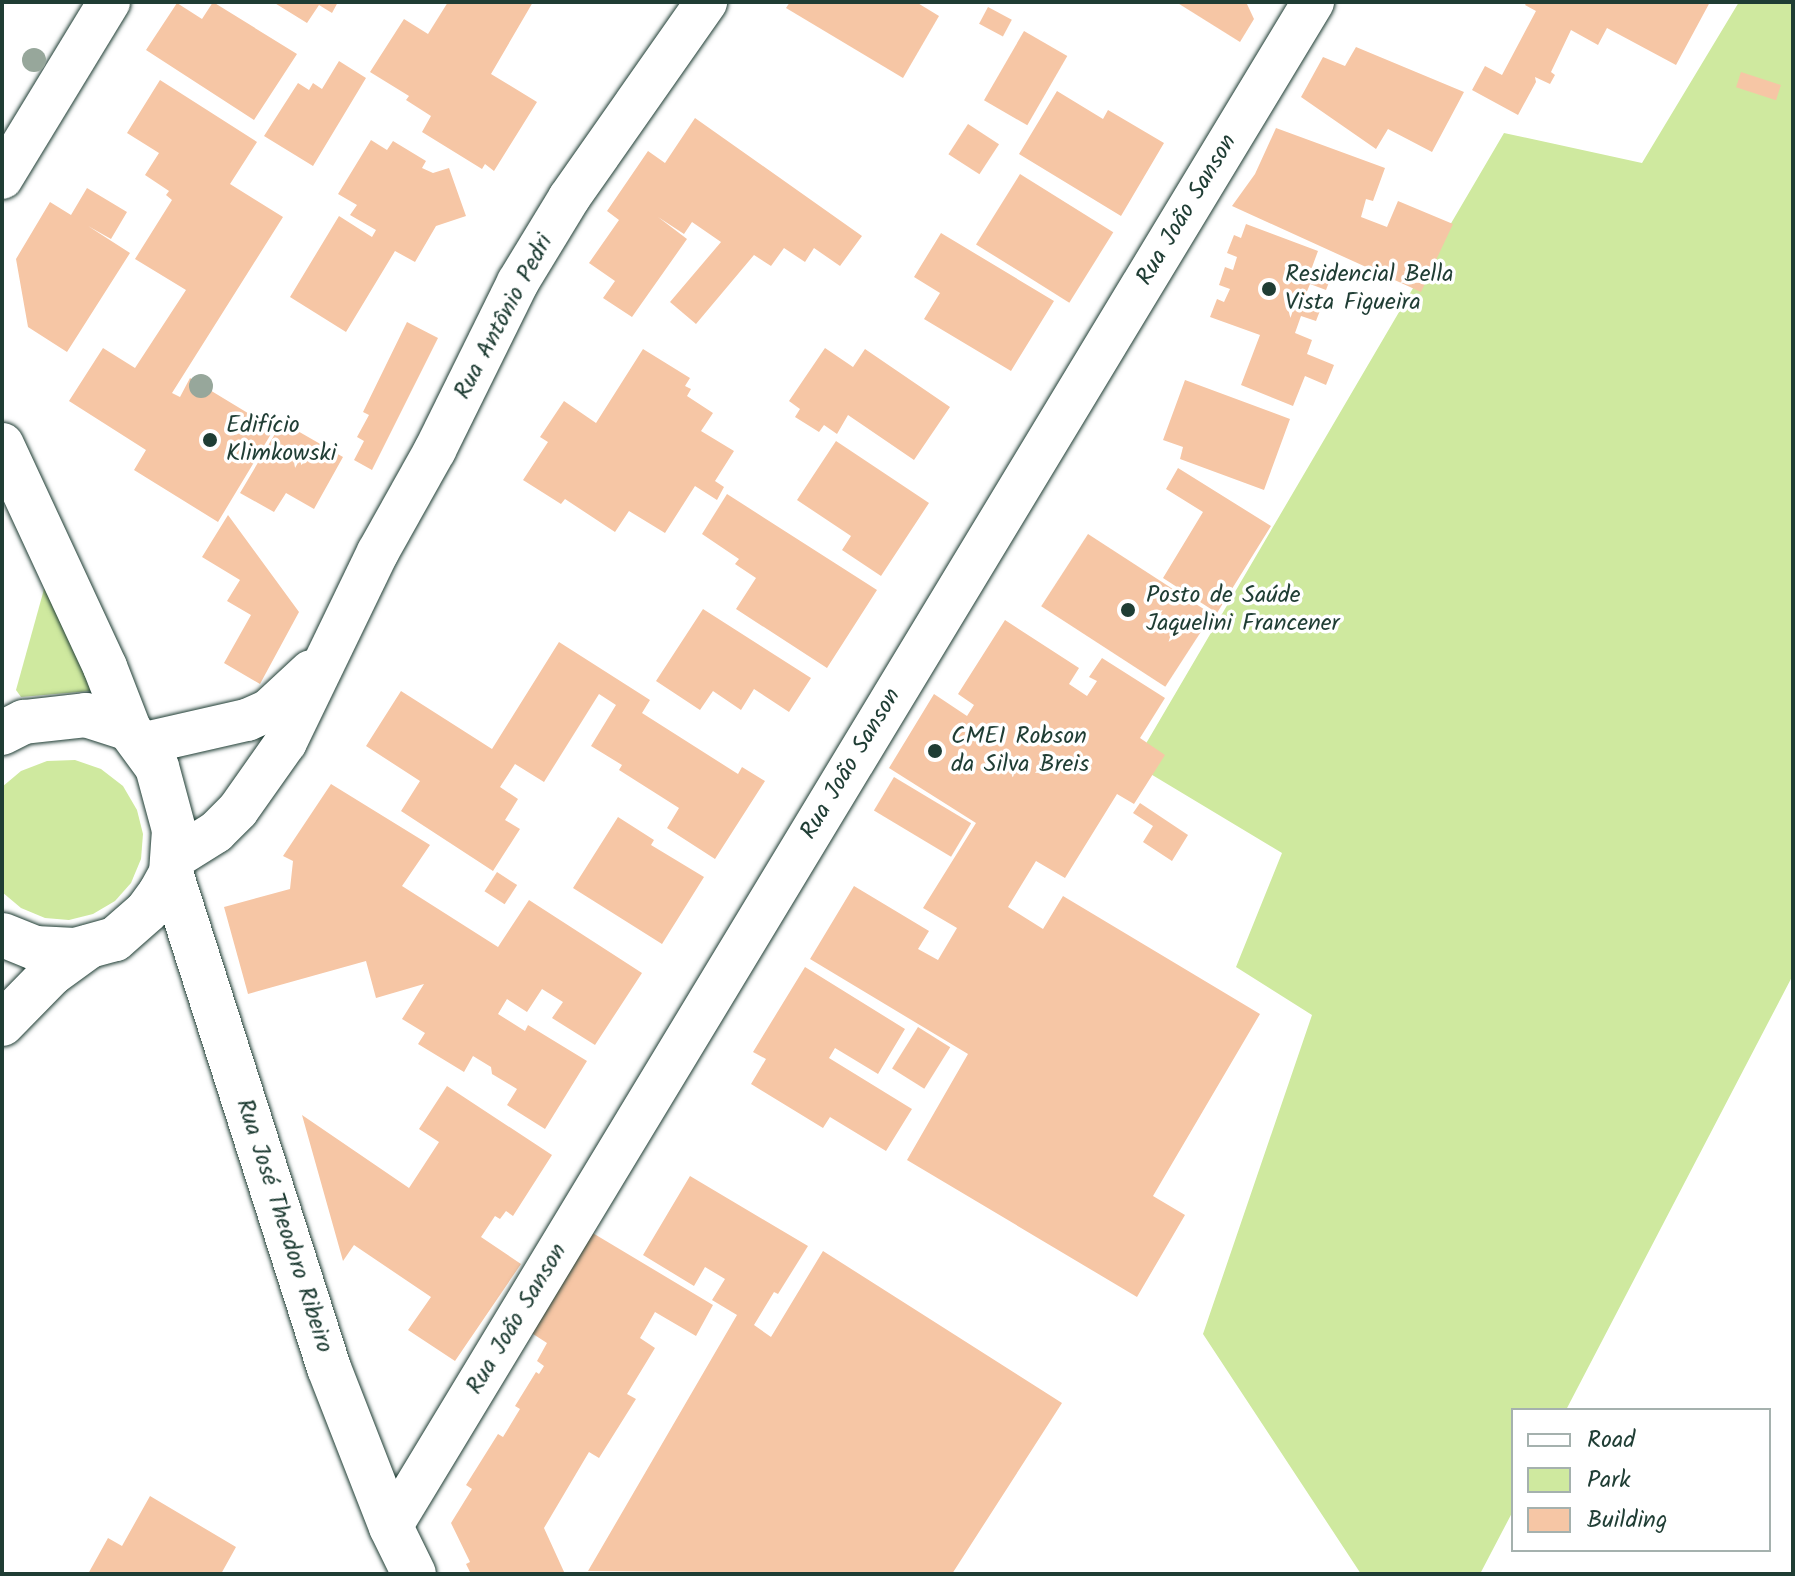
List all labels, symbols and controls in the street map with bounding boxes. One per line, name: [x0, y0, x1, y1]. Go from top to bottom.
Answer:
street label: Rua João Sanson: [1131, 129, 1243, 291]
street label: Rua Antônio Pedri: [448, 230, 560, 404]
place label: Residencial Bella Vista Figueira: [1285, 261, 1454, 317]
marker: Residencial Bella Vista Figueira: [1260, 280, 1278, 298]
place label: Edifício Klimkowski: [226, 412, 336, 468]
marker: Edifício Klimkowski: [201, 431, 219, 449]
place label: Posto de Saúde Jaquelini Francener: [1146, 582, 1339, 638]
marker: Posto de Saúde Jaquelini Francener: [1117, 599, 1139, 621]
street label: Rua João Sanson: [795, 683, 907, 845]
place label: CMEI Robson da Silva Breis: [951, 723, 1089, 779]
marker: CMEI Robson da Silva Breis: [926, 742, 944, 760]
street label: Rua José Theodoro Ribeiro: [229, 1095, 339, 1357]
street label: Rua João Sanson: [461, 1238, 573, 1400]
legend: [1511, 1408, 1771, 1552]
text: Road: [1587, 1421, 1635, 1460]
text: Park: [1587, 1461, 1631, 1500]
text: Building: [1587, 1501, 1667, 1540]

